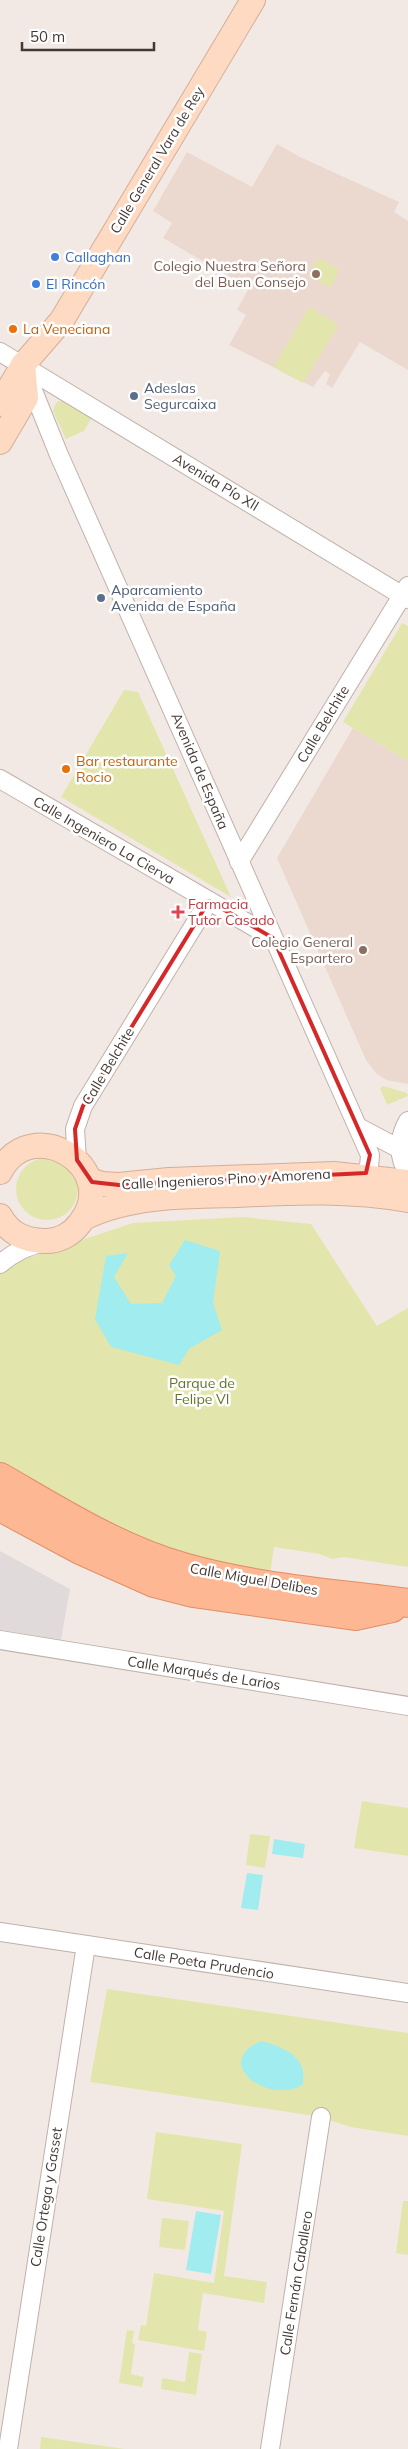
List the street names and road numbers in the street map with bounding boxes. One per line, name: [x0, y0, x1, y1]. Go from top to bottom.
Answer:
street label: Calle General Vara de Rey: [106, 83, 208, 237]
street label: Avenida Pío XII: [170, 449, 262, 515]
street label: Calle Belchite: [293, 682, 353, 766]
street label: Avenida de España: [167, 710, 233, 832]
street label: Calle Ingeniero La Cierva: [30, 792, 178, 888]
street label: Calle Belchite: [78, 1024, 138, 1108]
street label: Calle Ingenieros Pino y Amorena: [121, 1165, 331, 1193]
street label: Calle Miguel Delibes: [189, 1559, 320, 1599]
street label: Calle Marqués de Larios: [126, 1652, 282, 1694]
street label: Calle Poeta Prudencio: [133, 1943, 275, 1983]
street label: Calle Ortega y Gasset: [26, 2126, 66, 2268]
street label: Calle Fernán Caballero: [276, 2209, 316, 2357]

